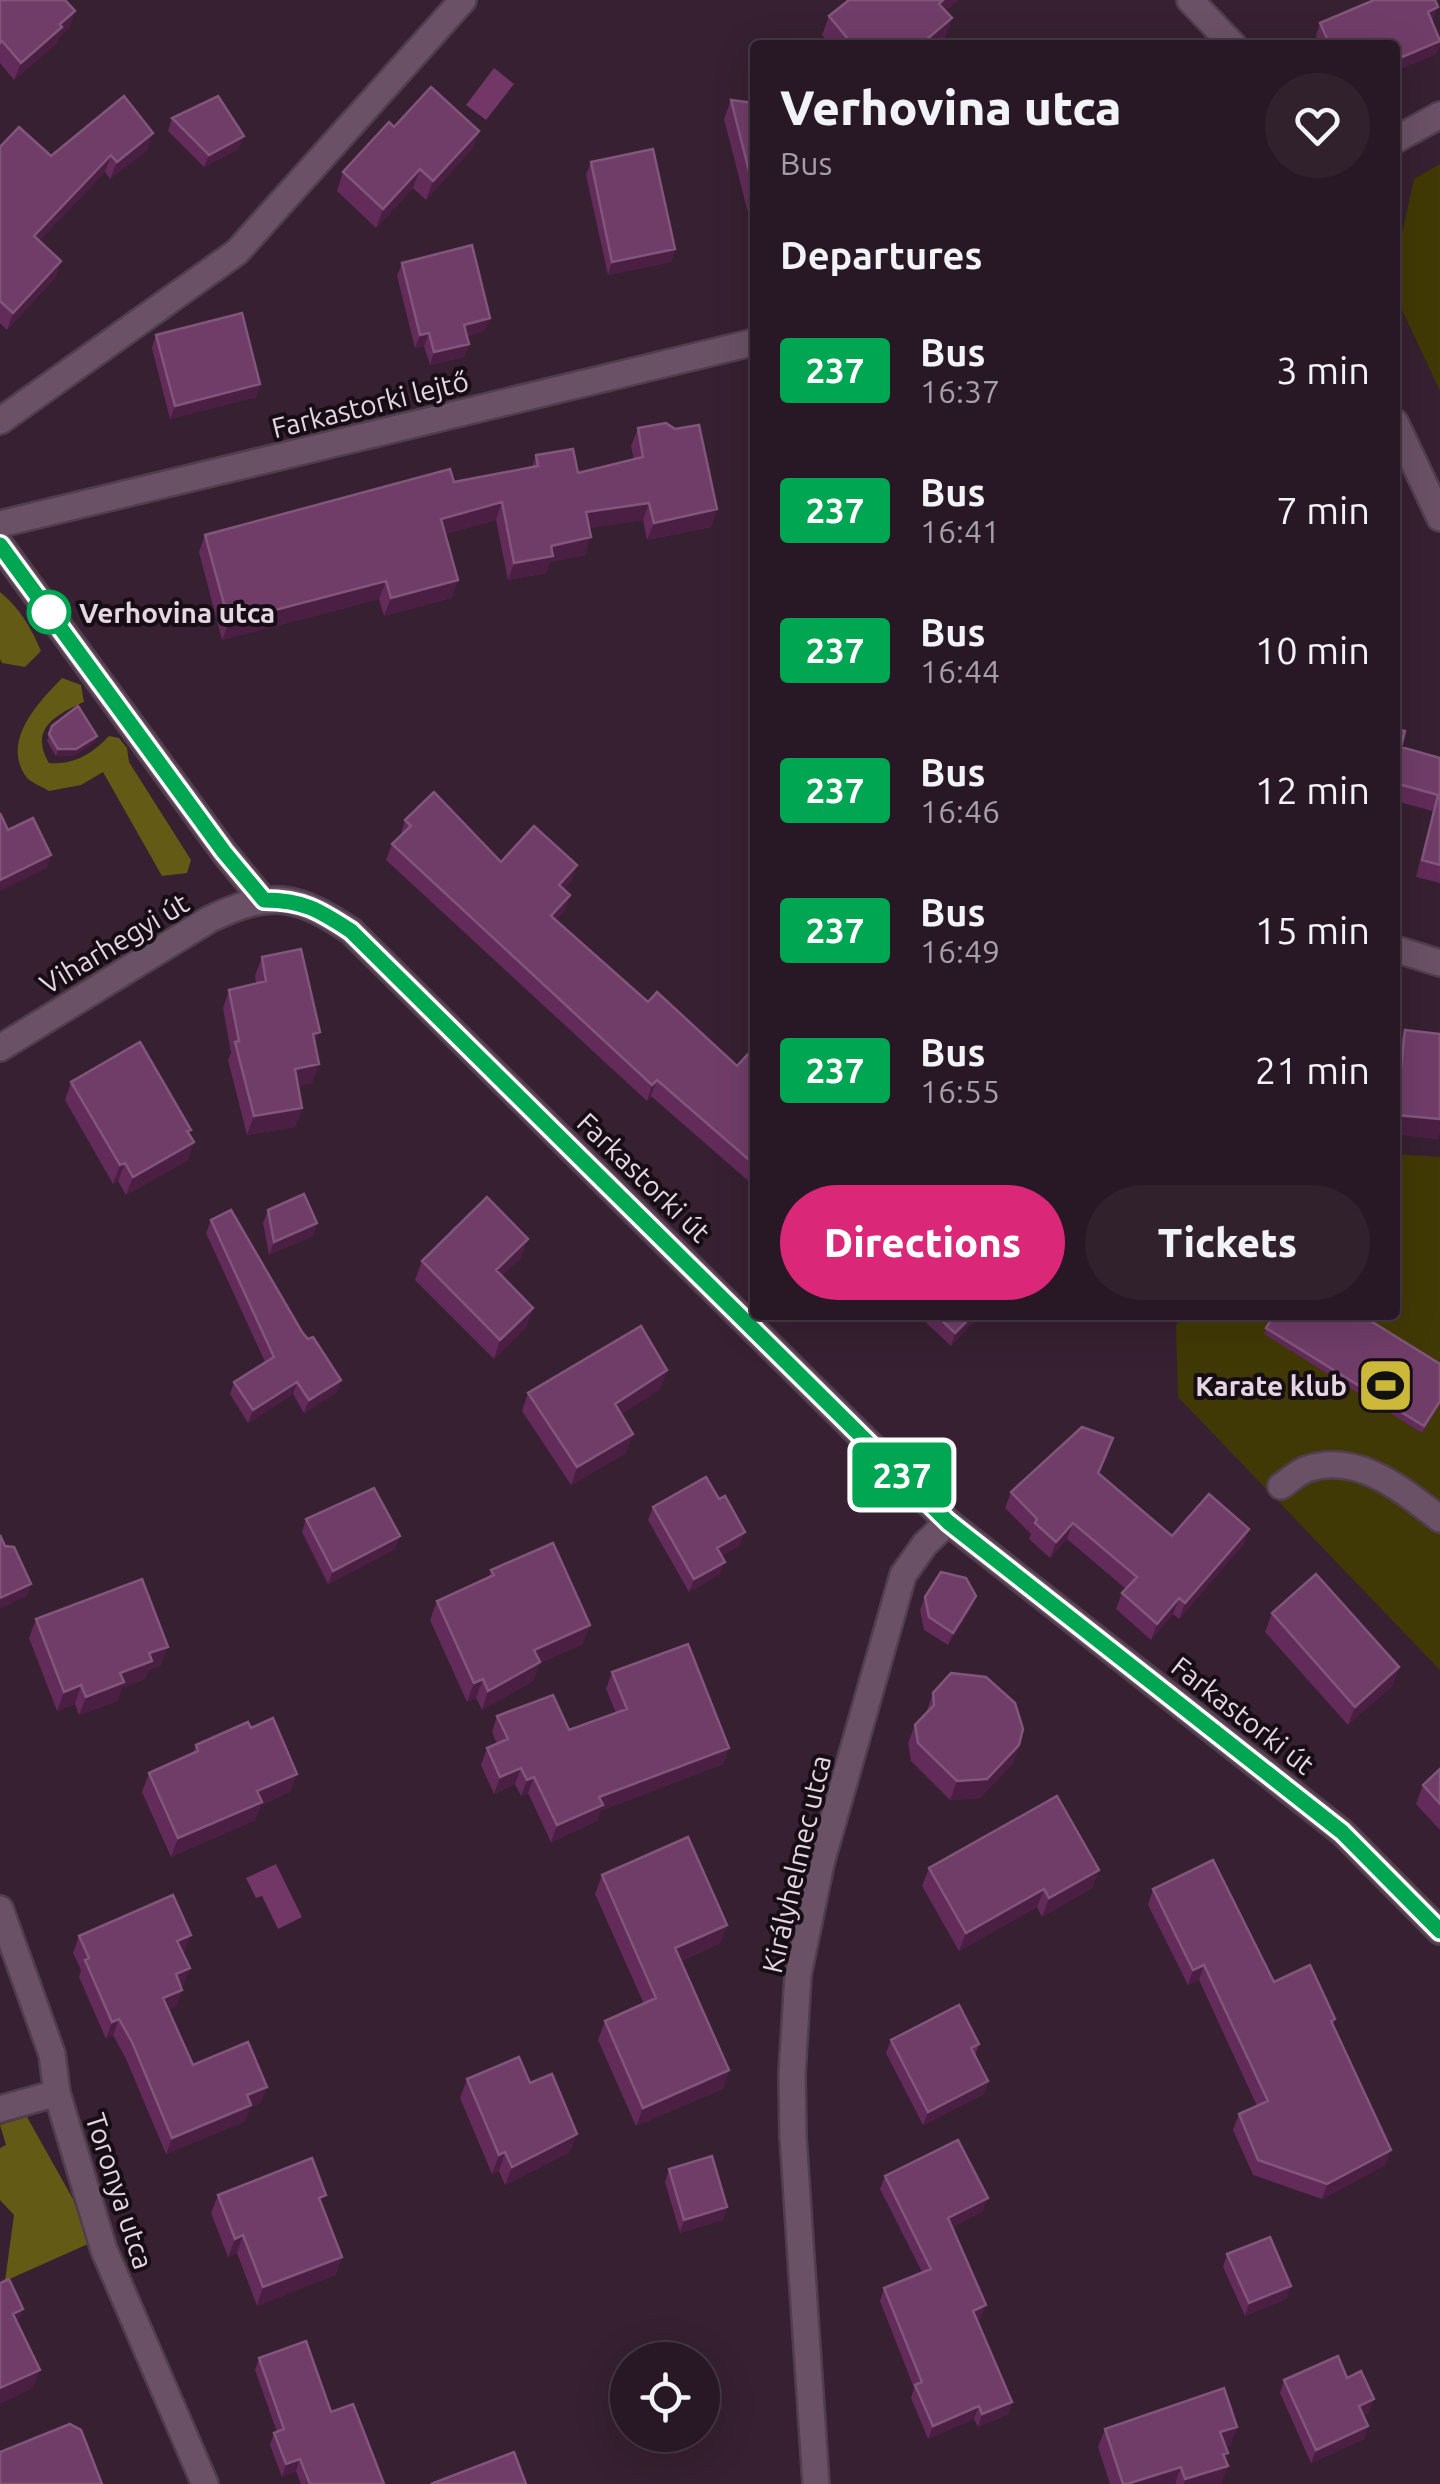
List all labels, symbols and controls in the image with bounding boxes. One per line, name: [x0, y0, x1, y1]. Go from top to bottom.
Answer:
button: heart: [1265, 73, 1370, 178]
text: Verhovina utca: [780, 80, 1122, 134]
text: Bus: [780, 145, 832, 181]
text: Departures: [780, 234, 982, 276]
text: Bus: [920, 331, 985, 373]
text: 3 min: [1276, 349, 1370, 391]
text: 237: [805, 350, 865, 390]
street label: Farkastorki lejtő: [268, 365, 472, 443]
text: 16:37: [920, 373, 1000, 409]
text: Bus: [920, 471, 985, 513]
text: 7 min: [1276, 489, 1370, 531]
text: 237: [805, 490, 865, 530]
text: 16:41: [920, 513, 1000, 549]
marker: Verhovina utca: [28, 591, 70, 633]
place label: Verhovina utca: [79, 597, 275, 628]
text: Bus: [920, 611, 985, 653]
text: 10 min: [1255, 629, 1370, 671]
text: 237: [805, 630, 865, 670]
text: 16:44: [920, 653, 1000, 689]
text: Bus: [920, 751, 985, 793]
text: 12 min: [1255, 769, 1370, 811]
text: 237: [805, 770, 865, 810]
text: 16:46: [920, 793, 1000, 829]
street label: Viharhegyi út: [34, 887, 194, 999]
text: Bus: [920, 891, 985, 933]
text: 15 min: [1255, 909, 1370, 951]
text: 237: [805, 910, 865, 950]
text: 16:49: [920, 933, 1000, 969]
text: Bus: [920, 1031, 985, 1073]
text: 21 min: [1255, 1049, 1370, 1091]
text: 237: [805, 1050, 865, 1090]
text: 16:55: [920, 1073, 1000, 1109]
street label: Farkastorki út: [572, 1106, 716, 1248]
button: Directions: [780, 1185, 1065, 1300]
button: Tickets: [1085, 1185, 1370, 1300]
sports icon: Karate klub: [1356, 1355, 1416, 1415]
place label: Karate klub: [1195, 1370, 1347, 1401]
line badge: 237: [844, 1442, 960, 1508]
text: 237: [872, 1455, 932, 1495]
street label: Farkastorki út: [1166, 1650, 1320, 1780]
street label: Királyhelmec utca: [756, 1752, 836, 1976]
street label: Toronya utca: [80, 2109, 160, 2273]
map controls: [610, 2342, 720, 2452]
button: locate: [610, 2342, 720, 2452]

